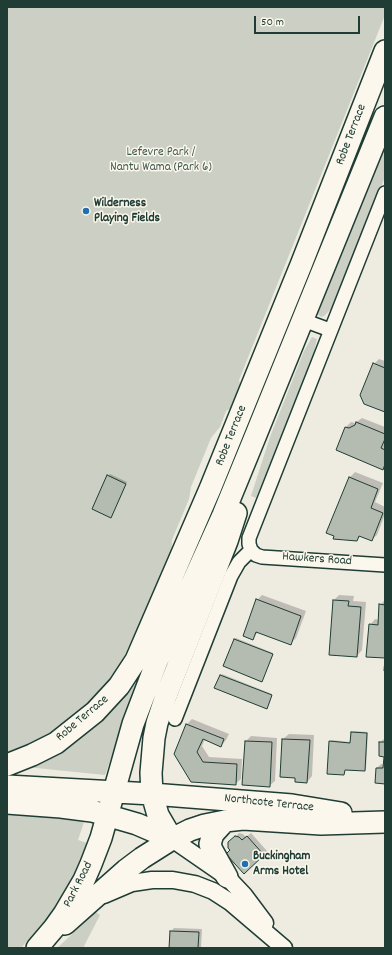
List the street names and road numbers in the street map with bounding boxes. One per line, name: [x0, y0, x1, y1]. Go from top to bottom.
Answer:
street label: Robe Terrace: [333, 102, 371, 168]
street label: Robe Terrace: [213, 403, 251, 469]
street label: Hawkers Road: [282, 550, 352, 570]
street label: Robe Terrace: [53, 692, 113, 746]
street label: Northcote Terrace: [223, 792, 315, 816]
street label: Park Road: [61, 859, 97, 911]

